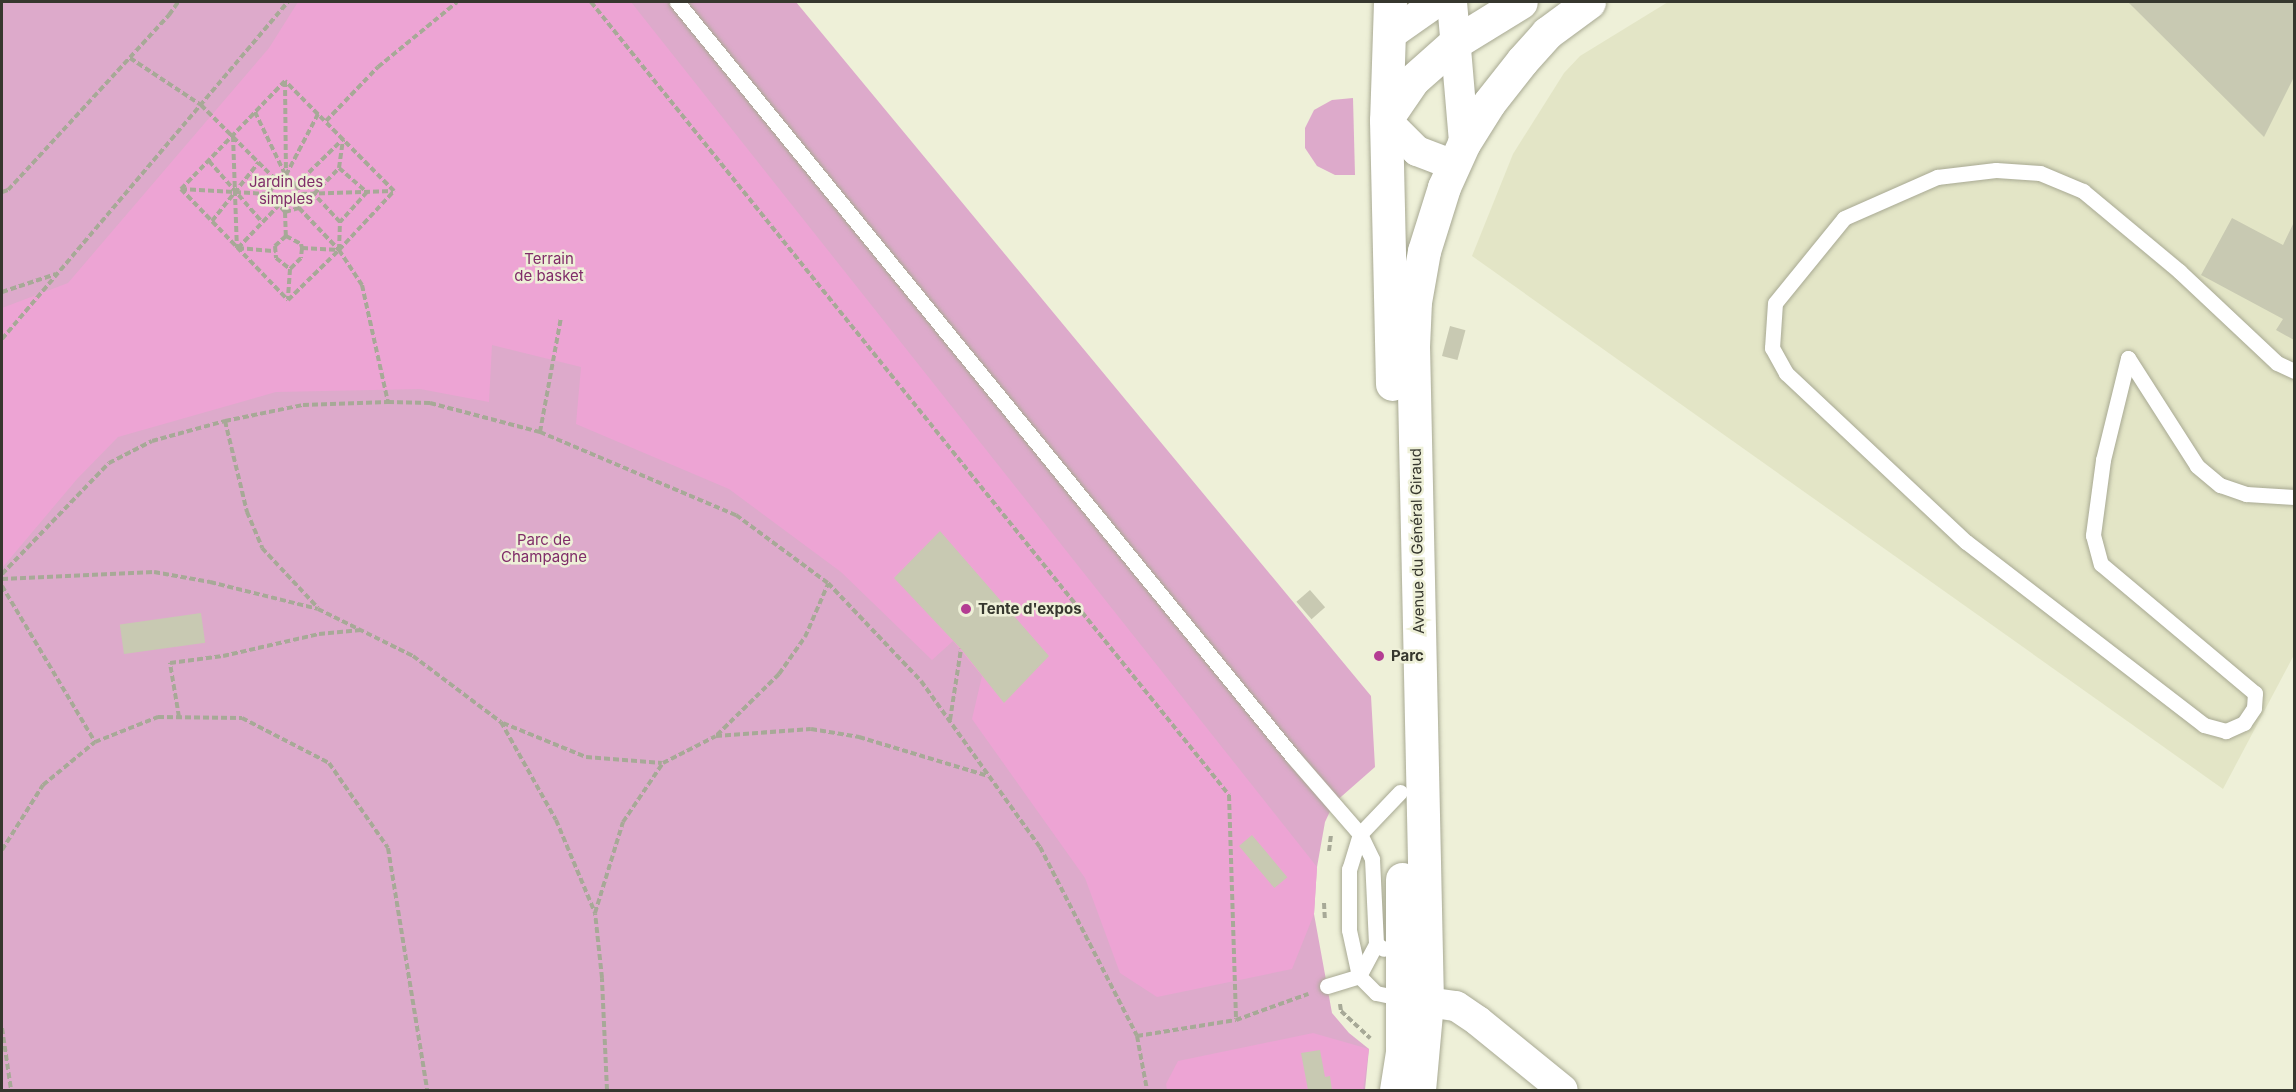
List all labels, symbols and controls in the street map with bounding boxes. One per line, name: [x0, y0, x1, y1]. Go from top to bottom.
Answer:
park label: Jardin des simples: [249, 172, 323, 207]
park label: Terrain de basket: [514, 249, 584, 284]
street label: Avenue du Général Giraud: [1406, 448, 1428, 634]
park label: Parc de Champagne: [501, 530, 587, 565]
place label: Tente d'expos: [978, 600, 1082, 618]
marker: Tente d'expos: [959, 602, 973, 616]
place label: Parc: [1391, 647, 1424, 665]
marker: Parc: [1372, 649, 1386, 663]

